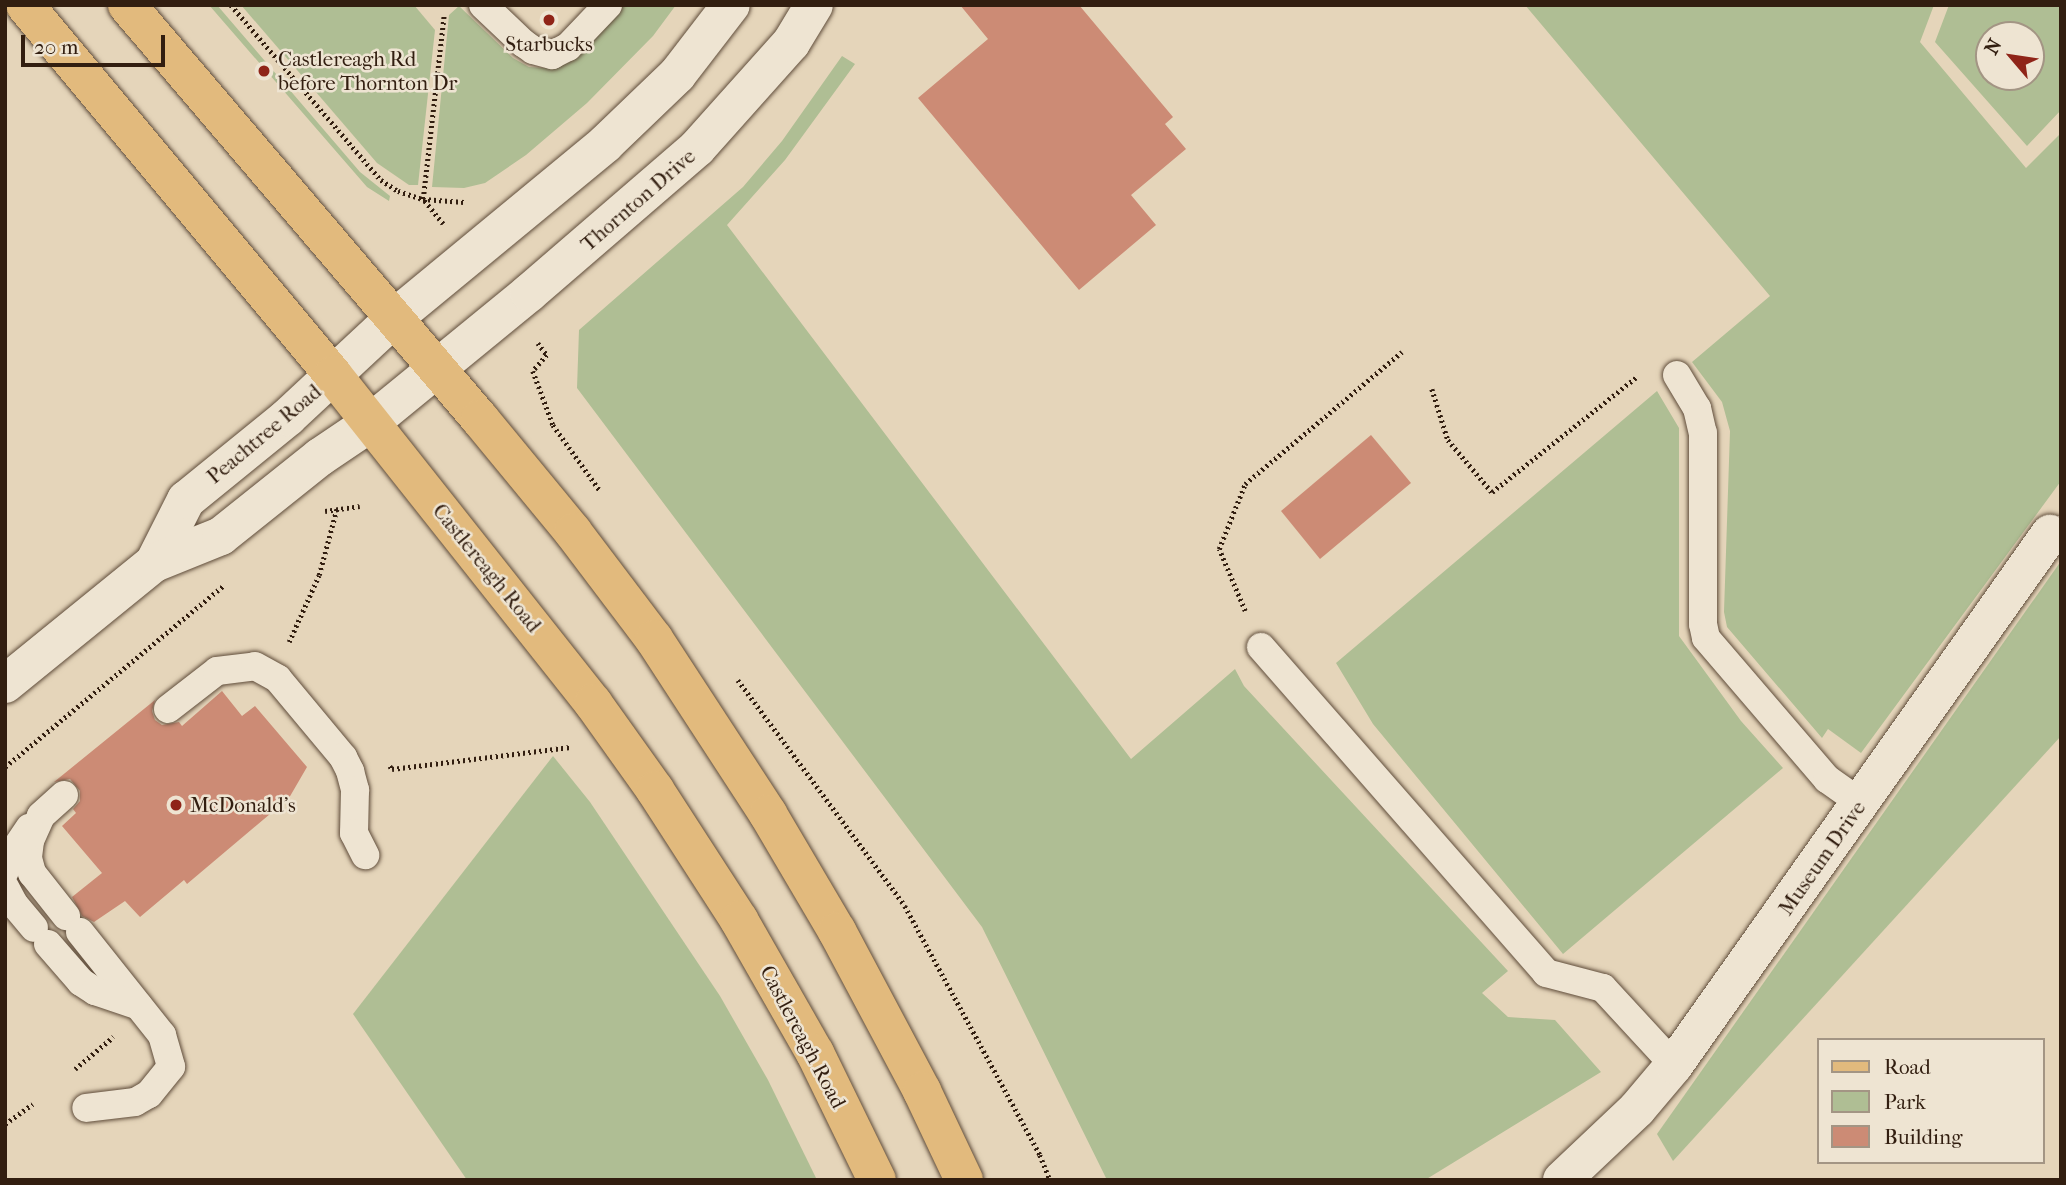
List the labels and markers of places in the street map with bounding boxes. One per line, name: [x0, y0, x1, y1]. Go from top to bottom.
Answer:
marker: Starbucks: [541, 12, 557, 28]
place label: Starbucks: [505, 31, 593, 57]
place label: Castlereagh Rd before Thornton Dr: [278, 46, 458, 96]
marker: Castlereagh Rd before Thornton Dr: [256, 63, 272, 79]
place label: McDonald's: [190, 792, 296, 818]
marker: McDonald's: [168, 797, 184, 813]

